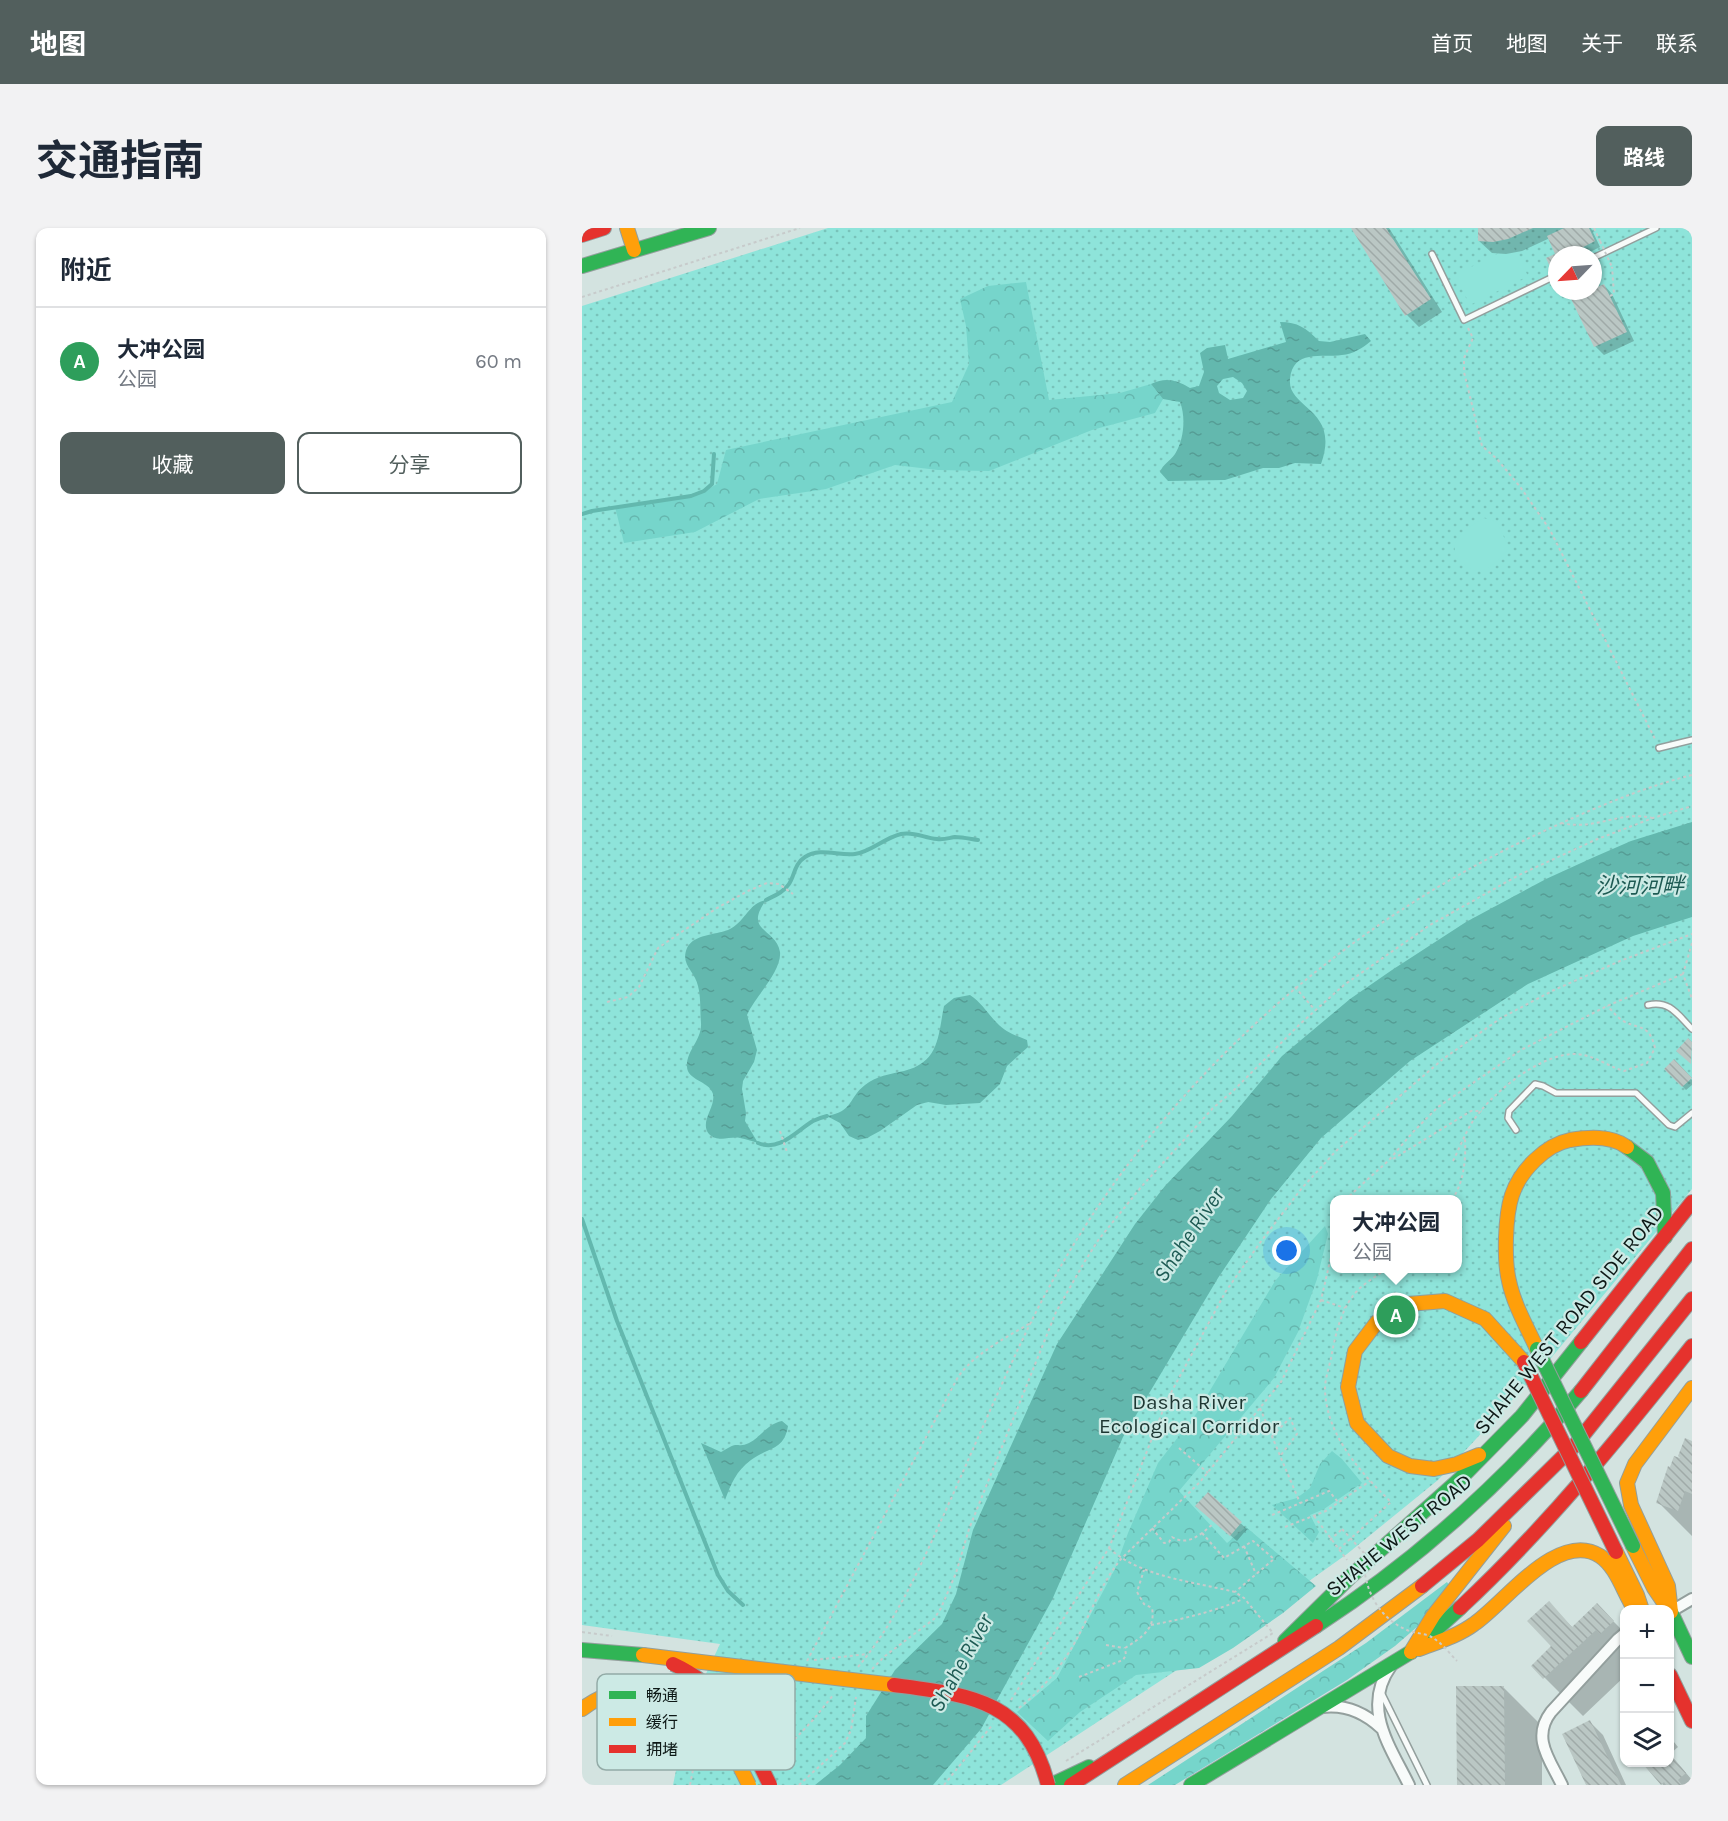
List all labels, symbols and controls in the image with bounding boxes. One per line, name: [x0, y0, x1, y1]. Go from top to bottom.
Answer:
text: 地图: [30, 28, 86, 61]
text: 首页: [1431, 32, 1473, 56]
text: 地图: [1506, 32, 1548, 56]
text: 关于: [1581, 32, 1623, 56]
text: 联系: [1656, 32, 1698, 56]
button: 路线: [1596, 126, 1692, 186]
text: 交通指南: [36, 136, 204, 186]
north arrow: [1548, 246, 1602, 300]
text: 附近: [60, 255, 112, 286]
text: 大冲公园: [117, 337, 205, 363]
text: A: [73, 350, 86, 373]
text: 60 m: [475, 350, 522, 373]
text: 公园: [117, 368, 157, 391]
button: 收藏: [60, 432, 285, 494]
button: 分享: [297, 432, 522, 494]
water label: 沙河河畔: [1596, 873, 1687, 899]
water label: Shahe River: [1148, 1182, 1231, 1287]
popup: [1330, 1195, 1462, 1273]
street label: SHAHE WEST ROAD SIDE ROAD: [1469, 1201, 1669, 1439]
text: 大冲公园: [1352, 1210, 1440, 1236]
your location: [1272, 1236, 1301, 1265]
text: 公园: [1352, 1241, 1392, 1264]
pin: A: [1376, 1292, 1416, 1338]
park label: Dasha River Ecological Corridor: [1099, 1390, 1279, 1438]
street label: SHAHE WEST ROAD: [1321, 1469, 1477, 1601]
map controls: [1620, 1605, 1674, 1767]
button: +: [1620, 1605, 1674, 1659]
water label: Shahe River: [924, 1608, 999, 1716]
button: −: [1620, 1659, 1674, 1713]
legend: [597, 1674, 795, 1770]
text: 畅通: [646, 1686, 678, 1705]
text: 缓行: [646, 1713, 678, 1732]
button: layers: [1620, 1713, 1674, 1767]
text: 拥堵: [646, 1740, 678, 1759]

